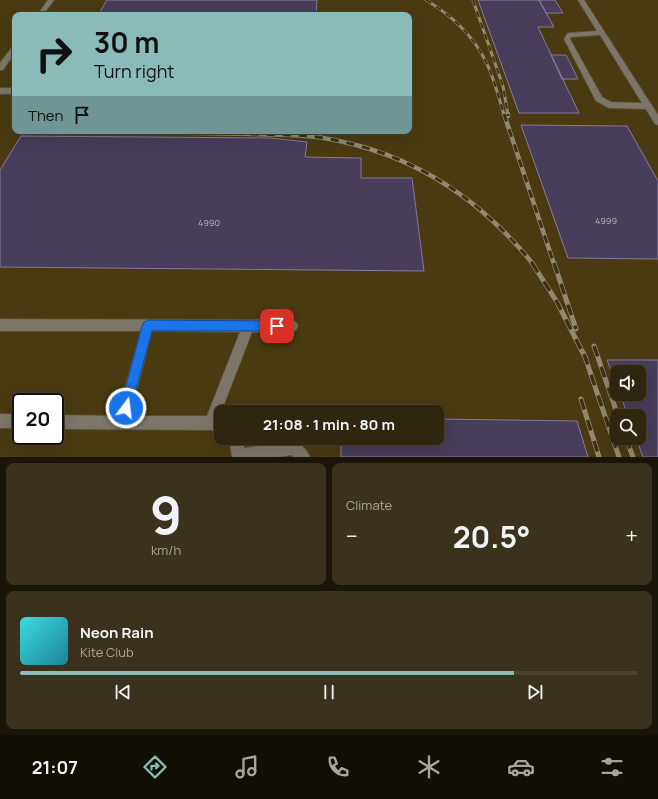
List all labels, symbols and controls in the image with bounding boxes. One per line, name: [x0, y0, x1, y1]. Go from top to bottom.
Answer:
text: 30 m: [94, 23, 159, 61]
icon: right: [28, 28, 80, 80]
text: Turn right: [94, 59, 175, 83]
icon: arrive: [71, 104, 93, 126]
text: Then: [28, 105, 63, 126]
house number: 4999: [595, 214, 617, 227]
house number: 4990: [198, 216, 220, 229]
pin: [260, 309, 294, 343]
icon: arrive: [266, 315, 288, 337]
map controls: [610, 365, 646, 445]
button: sound: [610, 365, 646, 401]
position arrow: [105, 387, 147, 429]
speed limit sign: 20: [12, 393, 64, 445]
button: search: [610, 409, 646, 445]
text: 21:08 · 1 min · 80 m: [263, 414, 395, 435]
text: 9: [150, 479, 182, 550]
text: Climate: [346, 496, 392, 514]
text: 20.5°: [453, 516, 531, 557]
text: −: [346, 521, 358, 551]
text: +: [625, 521, 638, 551]
text: km/h: [151, 541, 181, 559]
text: Neon Rain: [80, 622, 154, 643]
text: Kite Club: [80, 643, 134, 661]
icon: previous: [112, 681, 134, 703]
icon: pause: [318, 681, 340, 703]
icon: next: [524, 681, 546, 703]
icon: directions: [141, 753, 169, 781]
icon: music: [233, 753, 261, 781]
icon: phone: [324, 753, 352, 781]
icon: climate: [415, 753, 443, 781]
icon: car: [507, 753, 535, 781]
icon: filters: [598, 753, 626, 781]
text: 21:07: [32, 755, 78, 779]

